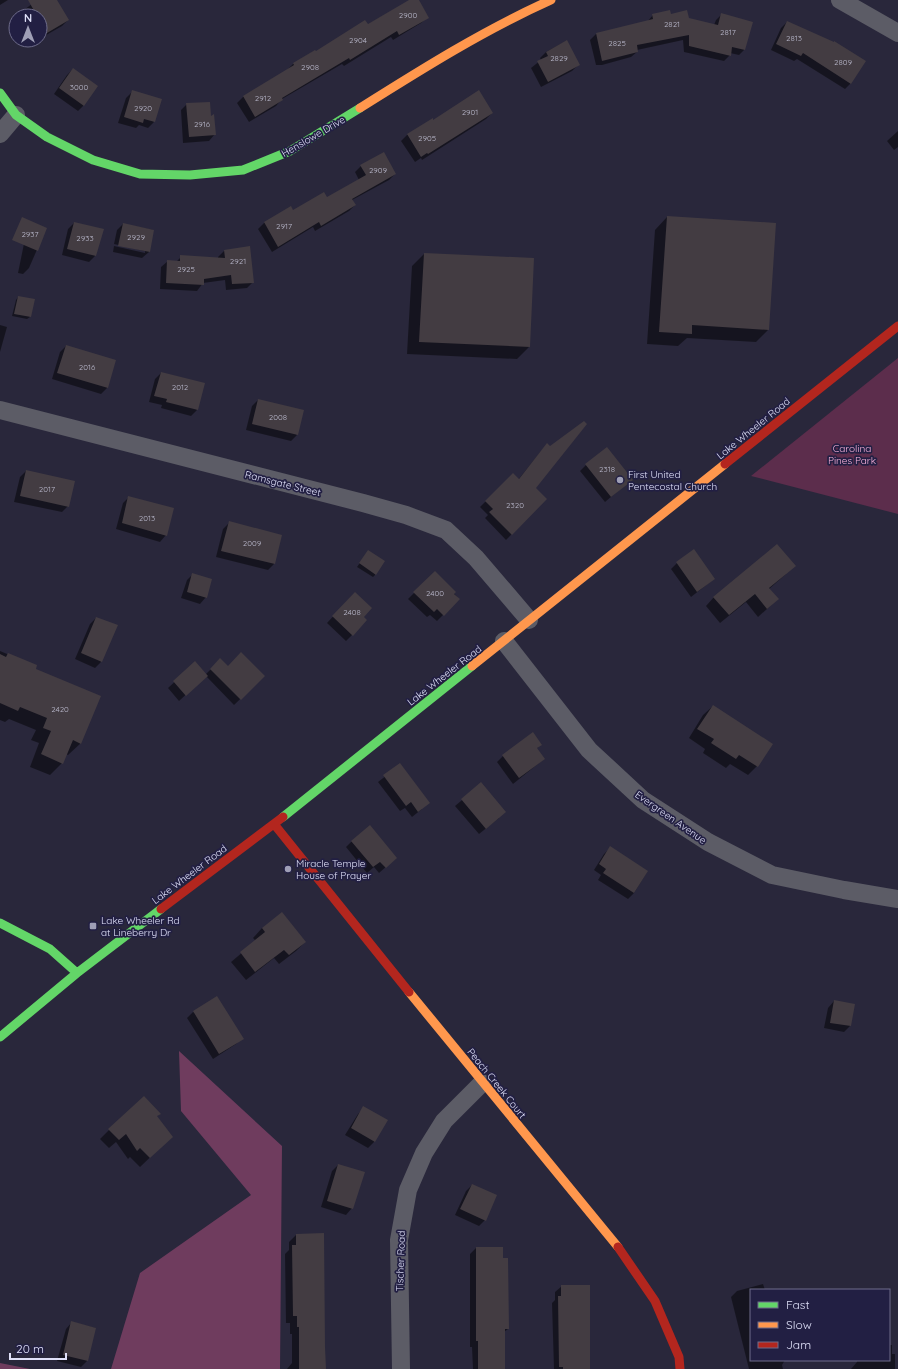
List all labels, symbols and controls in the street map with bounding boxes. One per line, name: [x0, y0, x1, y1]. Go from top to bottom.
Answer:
north arrow: [8, 8, 48, 48]
house number: 2900: [399, 10, 417, 20]
text: N: [24, 11, 32, 25]
house number: 2821: [664, 19, 680, 29]
house number: 2817: [720, 27, 736, 37]
house number: 2813: [786, 33, 802, 43]
house number: 2904: [349, 35, 367, 45]
house number: 2825: [608, 38, 626, 48]
house number: 2829: [550, 53, 568, 63]
house number: 2809: [834, 57, 853, 67]
house number: 2908: [301, 62, 319, 72]
house number: 3000: [70, 82, 88, 92]
house number: 2912: [255, 93, 272, 103]
house number: 2920: [134, 103, 152, 113]
house number: 2901: [462, 107, 478, 117]
street label: Henslowe Drive: [279, 113, 348, 160]
house number: 2916: [194, 119, 211, 129]
house number: 2905: [418, 133, 436, 143]
house number: 2909: [369, 165, 388, 175]
house number: 2917: [276, 221, 292, 231]
house number: 2937: [21, 229, 39, 239]
house number: 2929: [127, 232, 145, 242]
house number: 2933: [76, 233, 94, 243]
house number: 2921: [230, 256, 246, 266]
house number: 2925: [177, 264, 195, 274]
house number: 2016: [79, 362, 96, 372]
house number: 2012: [172, 382, 189, 392]
street label: Lake Wheeler Road: [714, 395, 793, 462]
house number: 2008: [269, 412, 287, 422]
park label: Carolina Pines Park: [828, 442, 876, 467]
house number: 2318: [599, 464, 615, 474]
street label: Ramsgate Street: [244, 468, 323, 499]
place label: First United Pentecostal Church: [628, 468, 717, 493]
marker: First United Pentecostal Church: [615, 475, 625, 485]
house number: 2017: [39, 484, 55, 494]
house number: 2320: [506, 500, 524, 510]
house number: 2013: [139, 513, 155, 523]
house number: 2009: [243, 538, 262, 548]
house number: 2400: [426, 588, 444, 598]
house number: 2408: [343, 607, 361, 617]
street label: Lake Wheeler Road: [405, 642, 484, 708]
house number: 2420: [51, 704, 69, 714]
street label: Evergreen Avenue: [633, 788, 709, 847]
street label: Lake Wheeler Road: [149, 842, 229, 907]
place label: Miracle Temple House of Prayer: [296, 857, 371, 882]
marker: Miracle Temple House of Prayer: [283, 864, 293, 874]
place label: Lake Wheeler Rd at Lineberry Dr: [101, 914, 180, 939]
marker: Lake Wheeler Rd at Lineberry Dr: [88, 921, 98, 931]
street label: Peach Creek Court: [464, 1046, 529, 1121]
street label: Tischer Road: [393, 1230, 408, 1292]
legend: [750, 1289, 890, 1361]
text: Fast: [786, 1297, 810, 1312]
text: Slow: [786, 1317, 812, 1332]
scale bar: [10, 1335, 66, 1361]
text: Jam: [786, 1337, 811, 1352]
text: 20 m: [16, 1341, 44, 1356]

